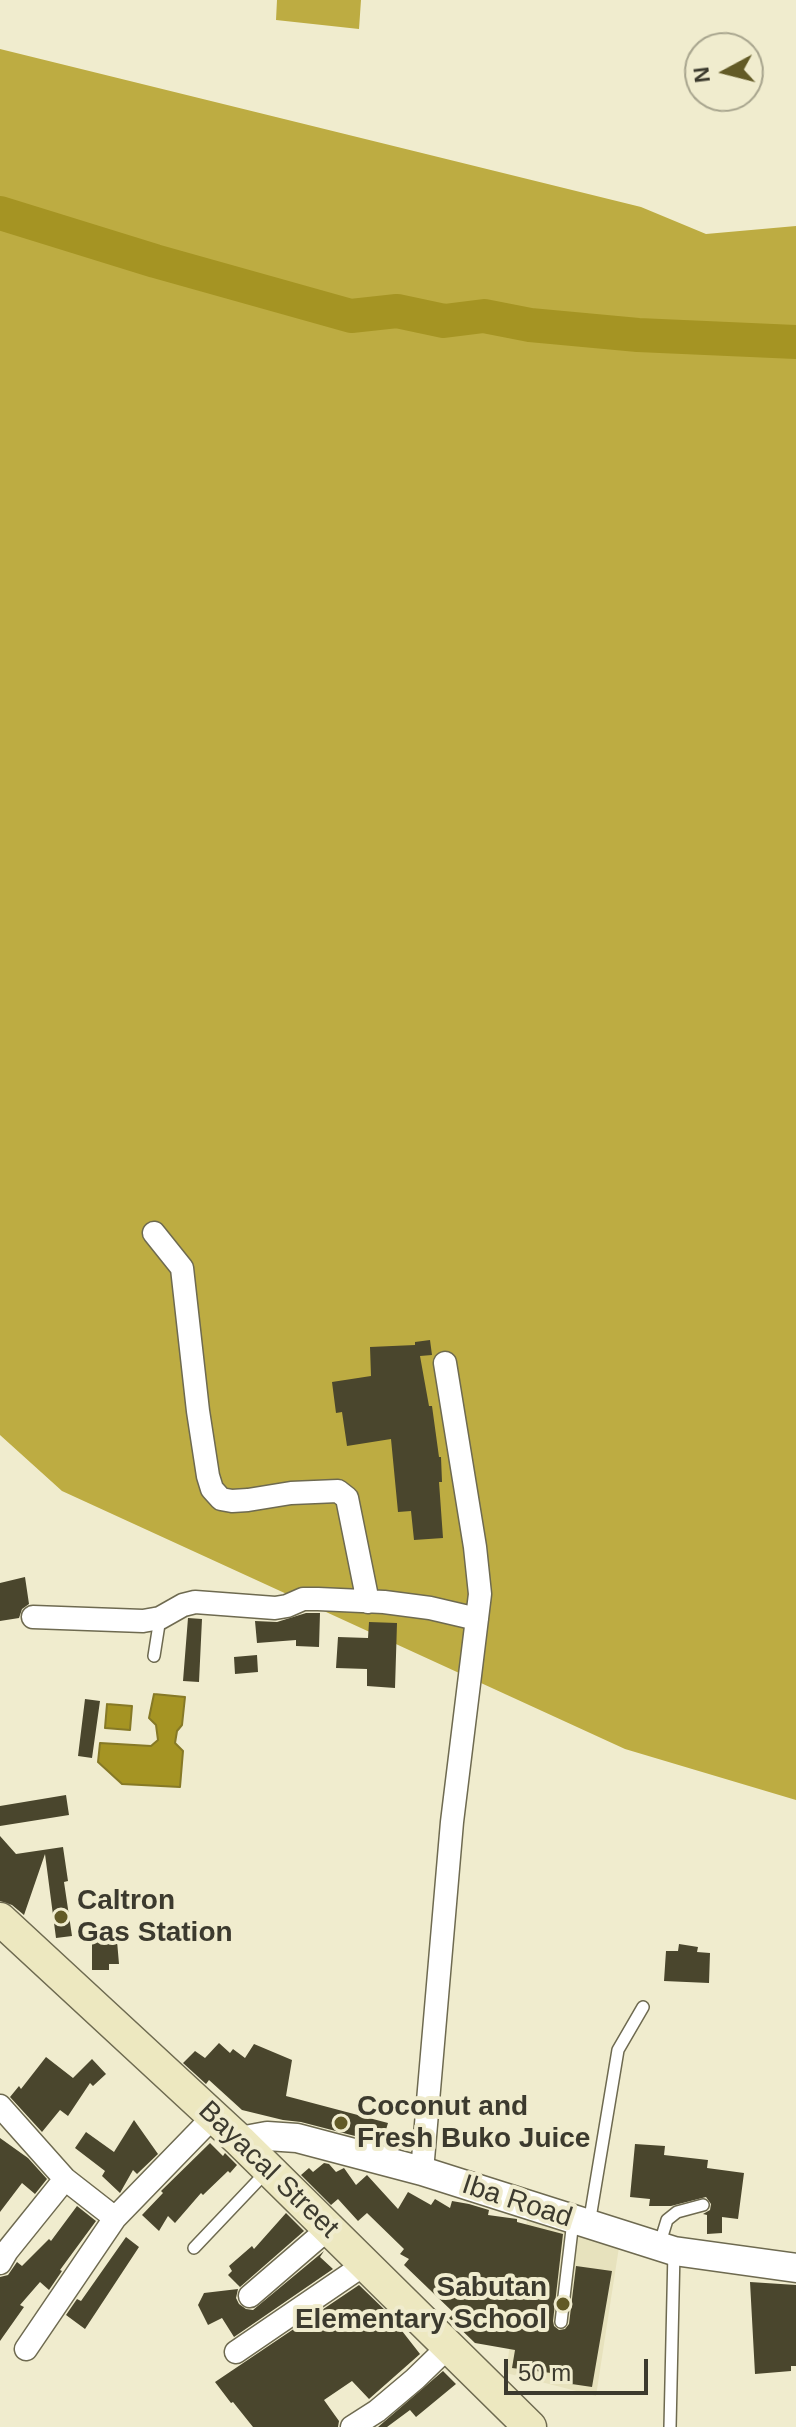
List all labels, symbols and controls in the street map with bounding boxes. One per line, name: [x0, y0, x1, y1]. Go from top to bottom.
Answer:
north arrow: [684, 32, 764, 112]
text: N: [688, 65, 715, 84]
place label: Caltron Gas Station: [77, 1884, 233, 1950]
marker: Caltron Gas Station: [52, 1908, 70, 1926]
place label: Coconut and Fresh Buko Juice: [357, 2090, 590, 2156]
street label: Bayacal Street: [191, 2095, 345, 2245]
marker: Coconut and Fresh Buko Juice: [332, 2114, 350, 2132]
street label: Iba Road: [458, 2168, 576, 2236]
place label: Sabutan Elementary School: [295, 2271, 547, 2337]
marker: Sabutan Elementary School: [554, 2295, 572, 2313]
scale bar: [508, 2343, 652, 2393]
text: 50 m: [518, 2359, 571, 2386]

